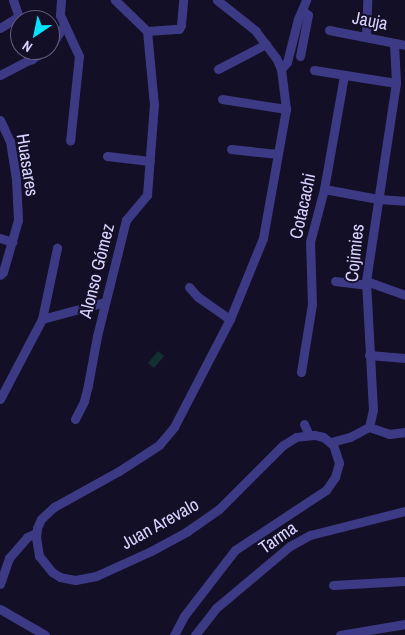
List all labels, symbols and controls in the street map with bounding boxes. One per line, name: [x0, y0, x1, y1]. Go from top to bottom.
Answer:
street label: Jauja: [351, 7, 389, 35]
north arrow: [10, 10, 60, 60]
text: N: [19, 37, 36, 56]
street label: Huasares: [11, 132, 43, 198]
street label: Cotacachi: [286, 171, 320, 241]
street label: Alonso Gómez: [75, 221, 119, 321]
street label: Cojimies: [341, 223, 369, 283]
street label: Juan Arevalo: [117, 494, 203, 554]
street label: Tarma: [255, 517, 301, 559]

